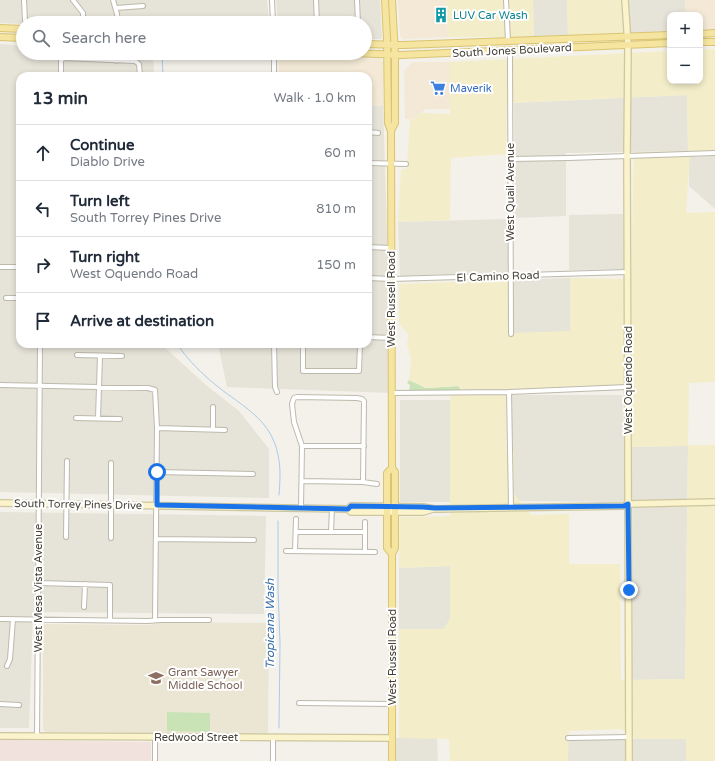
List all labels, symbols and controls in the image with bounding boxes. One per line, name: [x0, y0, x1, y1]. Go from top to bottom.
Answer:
building icon: LUV Car Wash: [432, 6, 450, 24]
place label: LUV Car Wash: [453, 9, 528, 22]
map controls: [667, 12, 703, 84]
button: +: [667, 12, 703, 48]
search box: [16, 16, 372, 60]
icon: search: [30, 27, 52, 49]
text: Search here: [62, 29, 146, 47]
street label: South Jones Boulevard: [452, 41, 572, 60]
button: −: [667, 48, 703, 84]
supermarket icon: Maverik: [429, 79, 447, 97]
place label: Maverik: [450, 82, 492, 95]
text: 13 min: [32, 88, 88, 109]
text: Walk · 1.0 km: [274, 90, 356, 106]
text: Continue: [70, 136, 134, 154]
icon: ahead: [32, 142, 54, 164]
street label: West Quail Avenue: [504, 143, 517, 241]
text: 60 m: [324, 145, 356, 161]
text: Diablo Drive: [70, 154, 145, 170]
text: Turn left: [70, 192, 130, 210]
icon: left: [32, 198, 54, 220]
text: 810 m: [316, 201, 356, 217]
text: South Torrey Pines Drive: [70, 210, 221, 226]
text: Turn right: [70, 248, 140, 266]
street label: West Russell Road: [385, 251, 398, 347]
icon: right: [32, 254, 54, 276]
text: 150 m: [316, 257, 356, 273]
text: West Oquendo Road: [70, 266, 198, 282]
street label: El Camino Road: [456, 269, 540, 284]
icon: arrive: [32, 310, 54, 332]
text: Arrive at destination: [70, 312, 214, 330]
street label: West Oquendo Road: [622, 326, 635, 434]
route start: [148, 463, 166, 481]
street label: South Torrey Pines Drive: [14, 497, 142, 512]
street label: West Mesa Vista Avenue: [32, 524, 45, 652]
water label: Tropicana Wash: [263, 578, 277, 669]
route end: [620, 581, 638, 599]
street label: West Russell Road: [386, 609, 399, 705]
place label: Grant Sawyer Middle School: [168, 666, 242, 692]
school or university icon: Grant Sawyer Middle School: [147, 669, 165, 687]
street label: Redwood Street: [154, 731, 238, 744]

